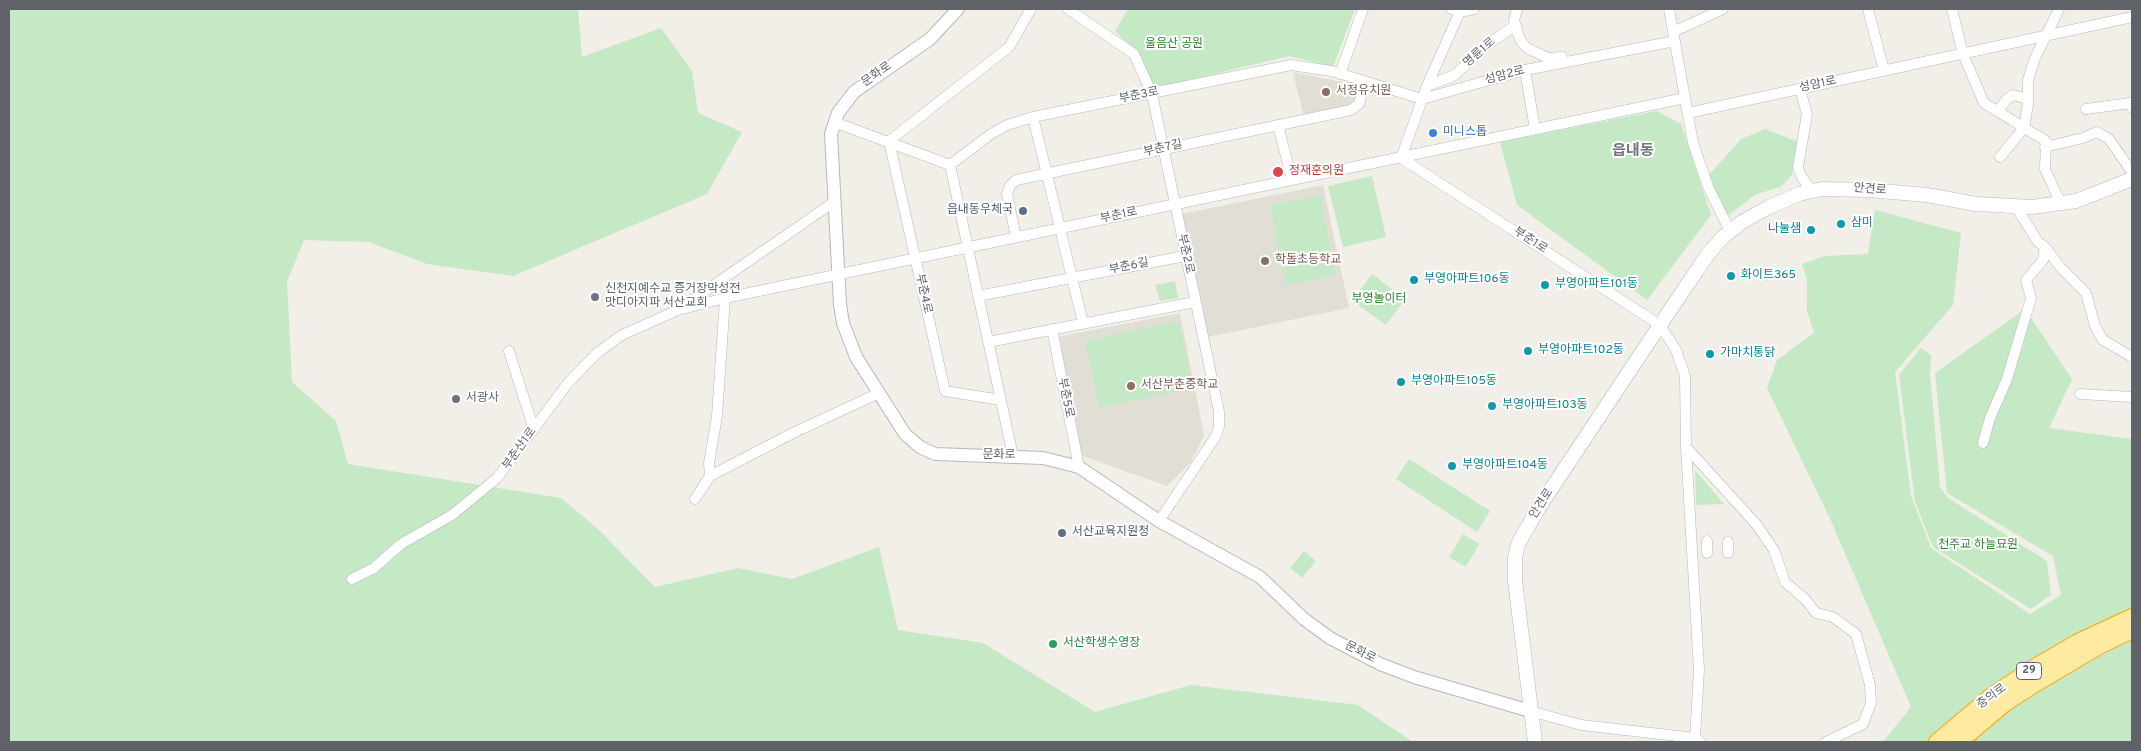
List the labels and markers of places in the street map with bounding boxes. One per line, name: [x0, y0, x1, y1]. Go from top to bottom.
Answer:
place label: 서정유치원: [1336, 85, 1391, 99]
marker: 서정유치원: [1320, 86, 1332, 98]
place label: 미니스톱: [1443, 126, 1487, 140]
marker: 미니스톱: [1427, 127, 1439, 139]
marker: 정재훈의원: [1271, 165, 1285, 179]
place label: 정재훈의원: [1289, 165, 1344, 179]
place label: 읍내동우체국: [947, 204, 1013, 218]
marker: 읍내동우체국: [1017, 205, 1029, 217]
place label: 삼미: [1851, 217, 1873, 231]
marker: 삼미: [1835, 218, 1847, 230]
place label: 나눌샘: [1768, 223, 1801, 237]
marker: 나눌샘: [1805, 224, 1817, 236]
place label: 학돌초등학교: [1275, 254, 1341, 268]
marker: 학돌초등학교: [1259, 255, 1271, 267]
place label: 화이트365: [1741, 269, 1796, 283]
marker: 화이트365: [1725, 270, 1737, 282]
place label: 부영아파트106동: [1424, 273, 1510, 287]
marker: 부영아파트106동: [1408, 274, 1420, 286]
place label: 부영아파트101동: [1555, 278, 1638, 292]
marker: 부영아파트101동: [1539, 279, 1551, 291]
place label: 신천지예수교 증거장막성전 맛디아지파 서산교회: [605, 283, 740, 311]
marker: 신천지예수교 증거장막성전 맛디아지파 서산교회: [589, 291, 601, 303]
place label: 부영아파트102동: [1538, 344, 1624, 358]
marker: 부영아파트102동: [1522, 345, 1534, 357]
place label: 가마치통닭: [1720, 347, 1775, 361]
marker: 가마치통닭: [1704, 348, 1716, 360]
place label: 부영아파트105동: [1411, 375, 1497, 389]
marker: 부영아파트105동: [1395, 376, 1407, 388]
place label: 서산부춘중학교: [1141, 379, 1218, 393]
marker: 서산부춘중학교: [1125, 380, 1137, 392]
place label: 서광사: [466, 392, 499, 406]
marker: 서광사: [450, 393, 462, 405]
place label: 부영아파트103동: [1502, 399, 1588, 413]
marker: 부영아파트103동: [1486, 400, 1498, 412]
place label: 부영아파트104동: [1462, 459, 1548, 473]
marker: 부영아파트104동: [1446, 460, 1458, 472]
place label: 서산교육지원청: [1072, 526, 1149, 540]
marker: 서산교육지원청: [1056, 527, 1068, 539]
place label: 서산학생수영장: [1063, 637, 1140, 651]
marker: 서산학생수영장: [1047, 638, 1059, 650]

